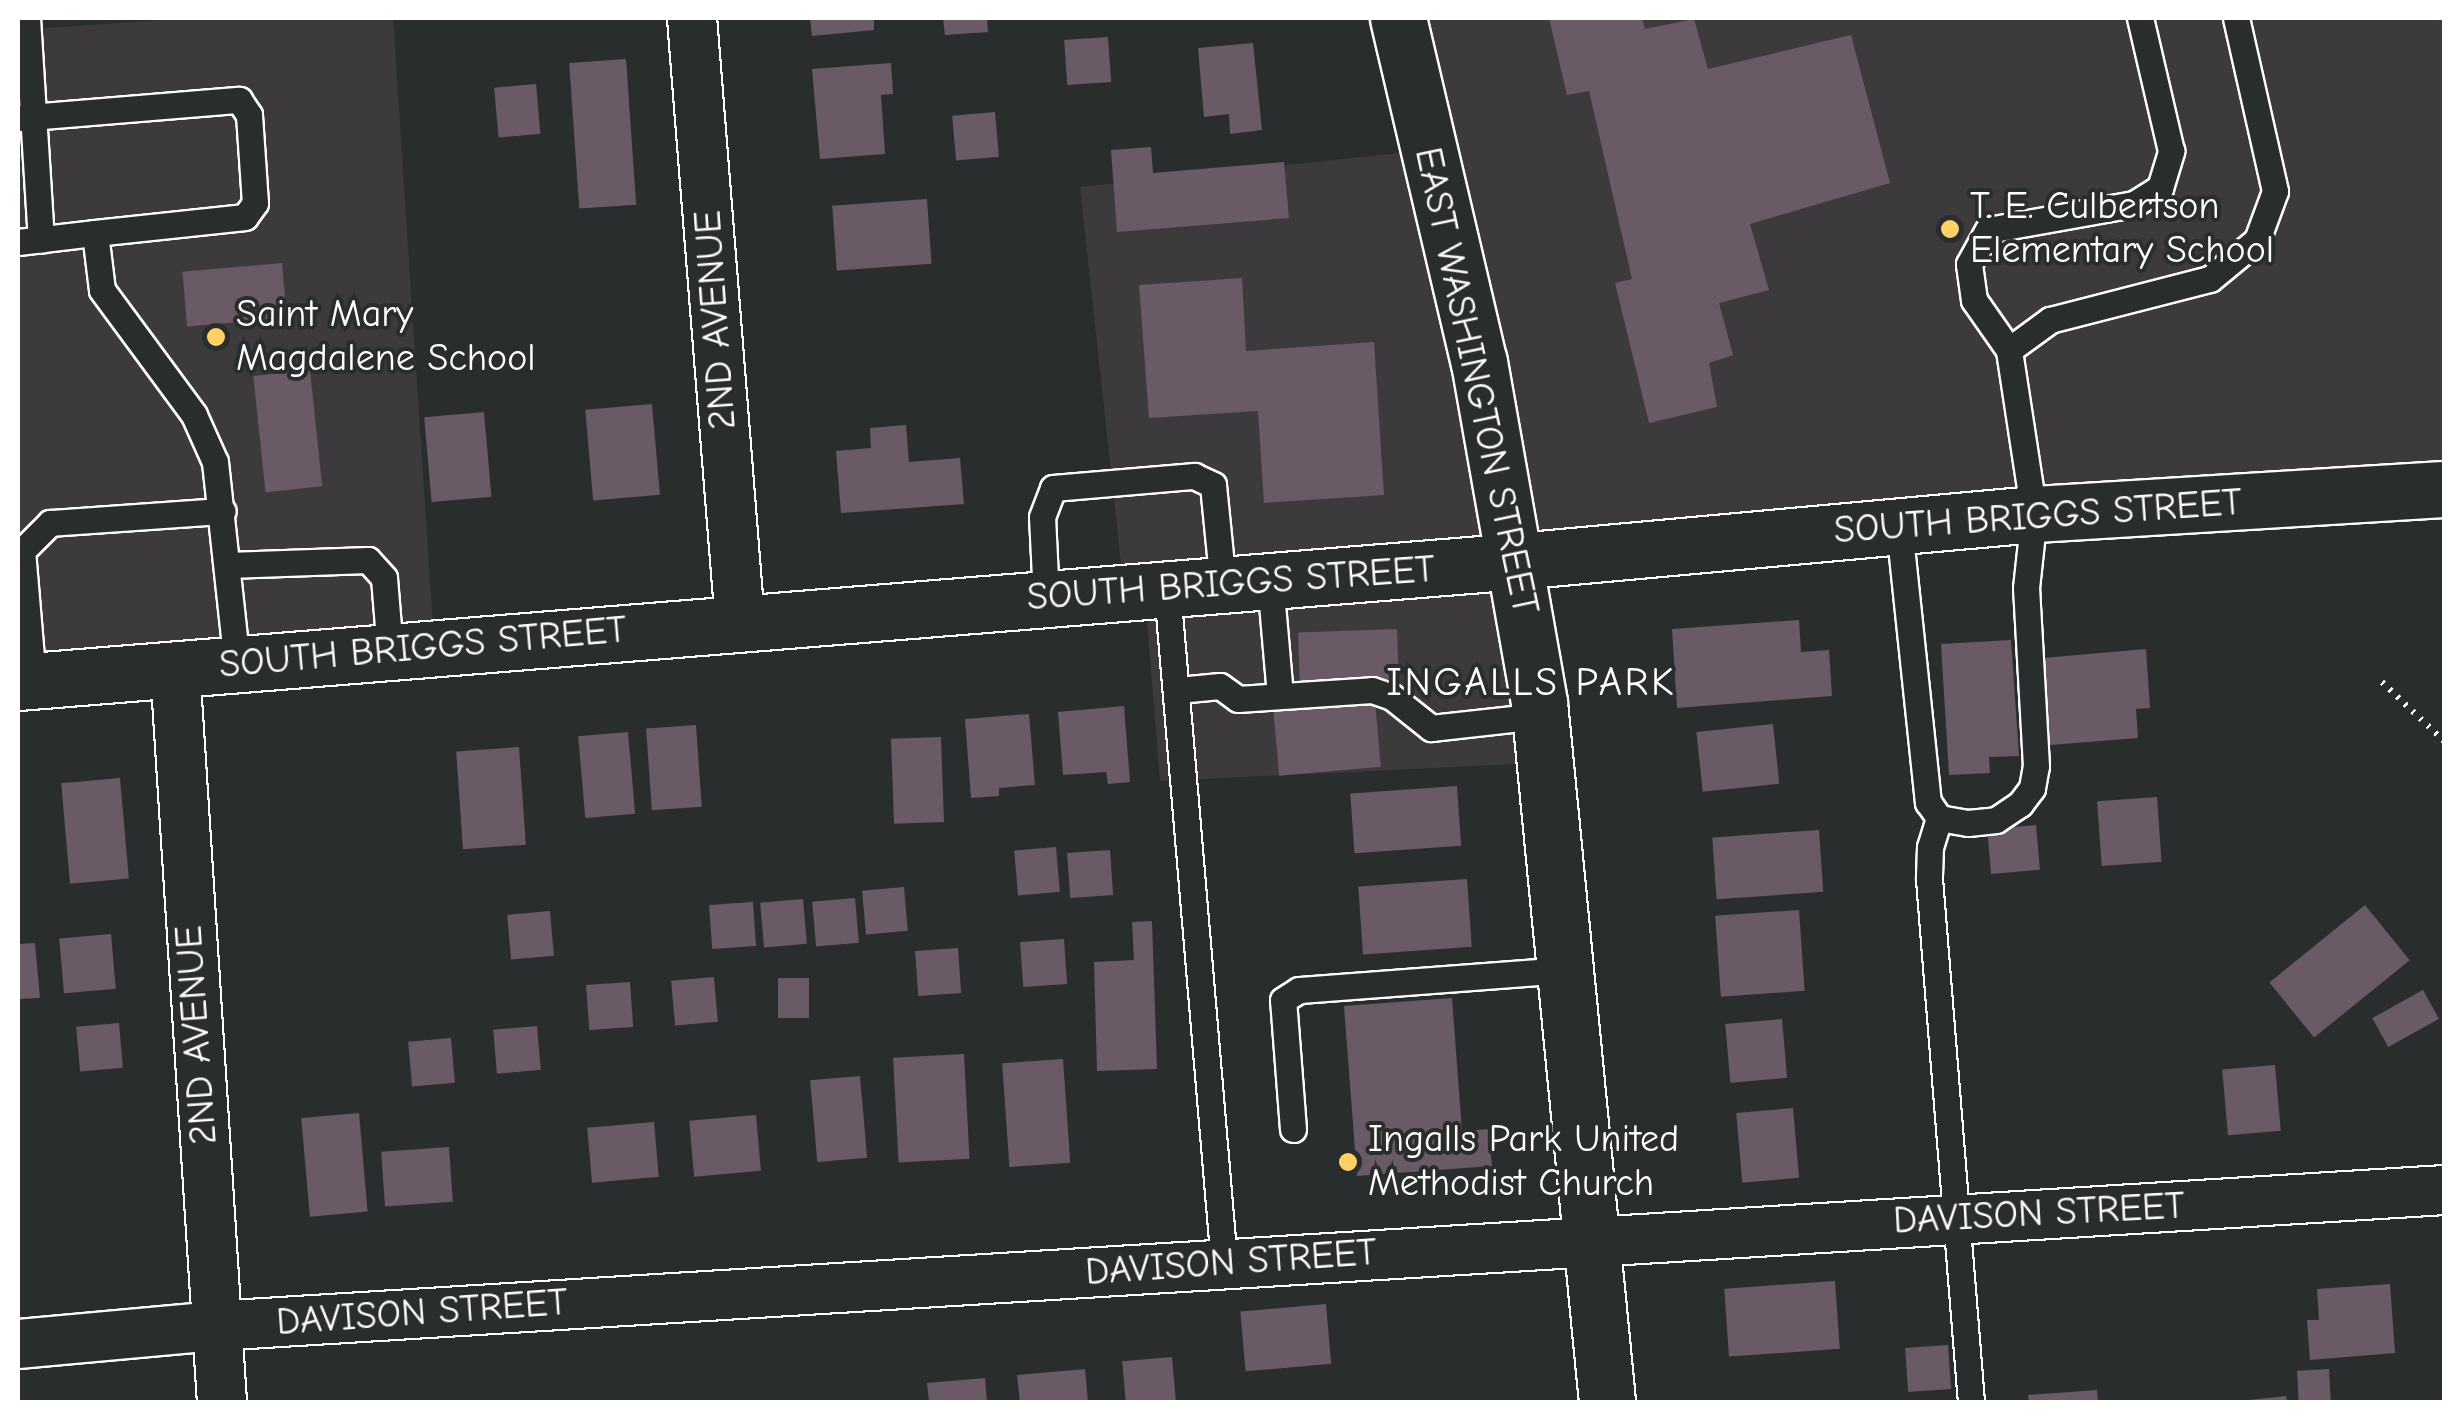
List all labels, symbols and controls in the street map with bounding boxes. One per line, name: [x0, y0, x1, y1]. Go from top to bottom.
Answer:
street label: EAST WASHINGTON STREET: [1404, 143, 1548, 619]
place label: T. E. Culbertson Elementary School: [1970, 184, 2274, 274]
street label: 2ND AVENUE: [686, 209, 746, 431]
marker: T. E. Culbertson Elementary School: [1939, 218, 1961, 240]
place label: Saint Mary Magdalene School: [236, 292, 536, 382]
marker: Saint Mary Magdalene School: [205, 326, 227, 348]
street label: SOUTH BRIGGS STREET: [1832, 480, 2244, 554]
street label: SOUTH BRIGGS STREET: [1025, 547, 1437, 621]
street label: SOUTH BRIGGS STREET: [217, 607, 629, 689]
district label: INGALLS PARK: [1386, 658, 1676, 706]
street label: 2ND AVENUE: [167, 924, 227, 1146]
place label: Ingalls Park United Methodist Church: [1368, 1117, 1679, 1206]
marker: Ingalls Park United Methodist Church: [1337, 1151, 1359, 1173]
street label: DAVISON STREET: [1892, 1184, 2186, 1244]
street label: DAVISON STREET: [1084, 1230, 1378, 1296]
street label: DAVISON STREET: [275, 1280, 569, 1346]

